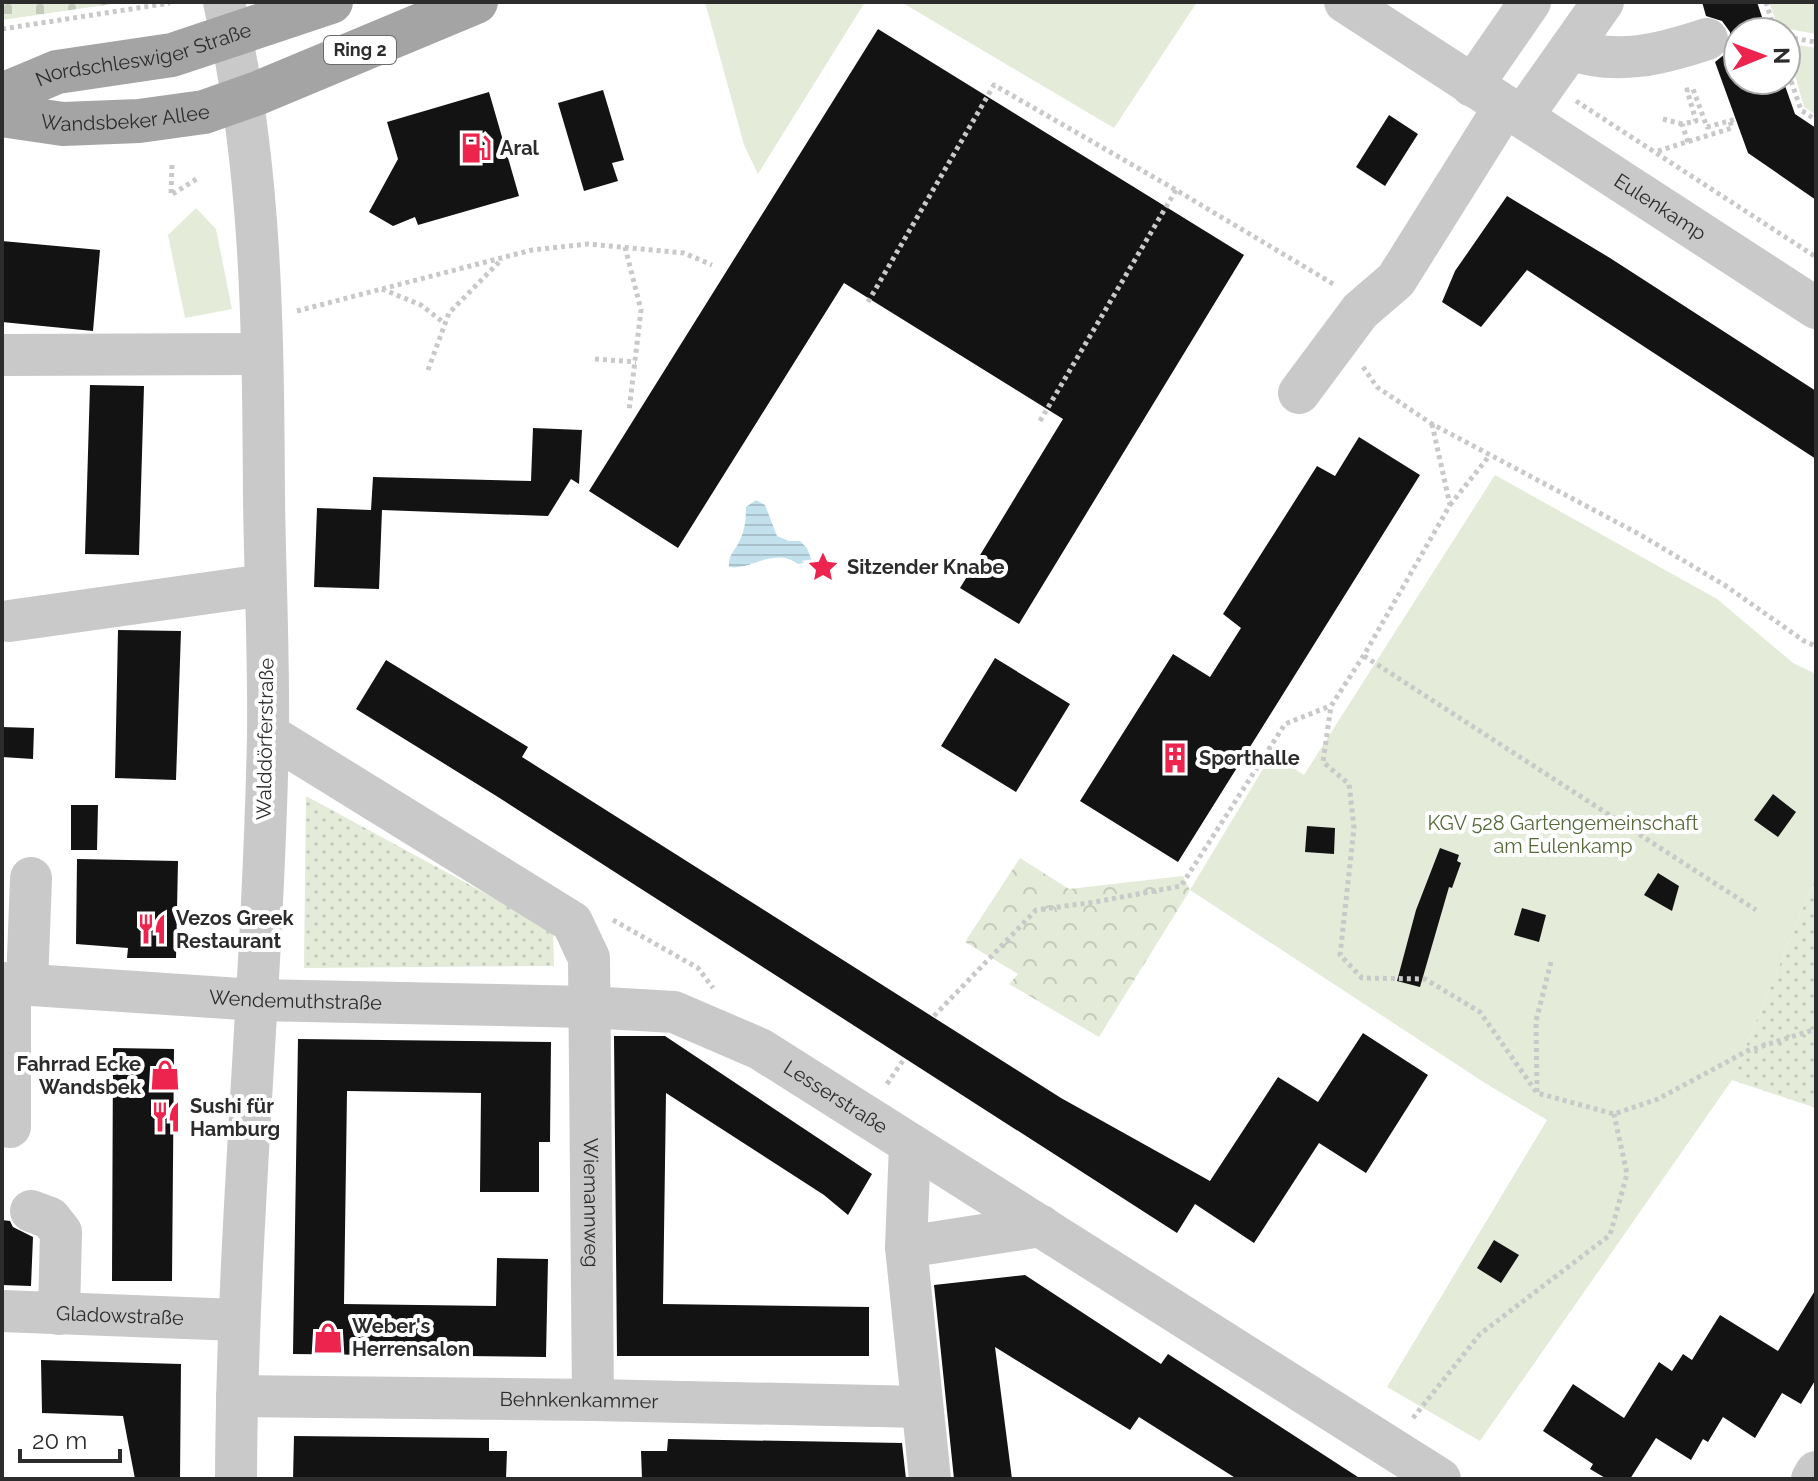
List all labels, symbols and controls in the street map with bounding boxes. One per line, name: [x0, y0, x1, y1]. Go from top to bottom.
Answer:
north arrow: [1722, 16, 1802, 96]
street label: Nordschleswiger Straße: [32, 17, 255, 92]
road number: Ring 2: [324, 36, 396, 64]
text: N: [1769, 47, 1795, 64]
street label: Wandsbeker Allee: [39, 99, 211, 136]
fuel station icon: Aral: [459, 131, 493, 165]
place label: Aral: [500, 136, 540, 160]
street label: Eulenkamp: [1610, 168, 1711, 245]
place icon: Sitzender Knabe: [806, 550, 840, 584]
place label: Sitzender Knabe: [847, 555, 1004, 579]
street label: Walddörferstraße: [252, 658, 278, 820]
building icon: Sporthalle: [1158, 741, 1192, 775]
place label: Sporthalle: [1199, 746, 1300, 770]
park label: KGV 528 Gartengemeinschaft am Eulenkamp: [1427, 811, 1699, 858]
place label: Vezos Greek Restaurant: [176, 906, 295, 953]
restaurant icon: Vezos Greek Restaurant: [135, 912, 169, 946]
street label: Wendemuthstraße: [208, 985, 382, 1015]
place label: Fahrrad Ecke Wandsbek: [17, 1052, 142, 1099]
street label: Lesserstraße: [779, 1055, 892, 1139]
shop icon: Fahrrad Ecke Wandsbek: [148, 1058, 182, 1092]
place label: Sushi für Hamburg: [190, 1094, 280, 1141]
restaurant icon: Sushi für Hamburg: [149, 1100, 183, 1134]
street label: Wiemannweg: [579, 1138, 604, 1268]
street label: Gladowstraße: [56, 1301, 184, 1330]
place label: Weber's Herrensalon: [352, 1314, 470, 1361]
shop icon: Weber's Herrensalon: [311, 1321, 345, 1355]
street label: Behnkenkammer: [499, 1387, 659, 1413]
scale bar: [20, 1413, 120, 1463]
text: 20 m: [32, 1426, 87, 1455]

